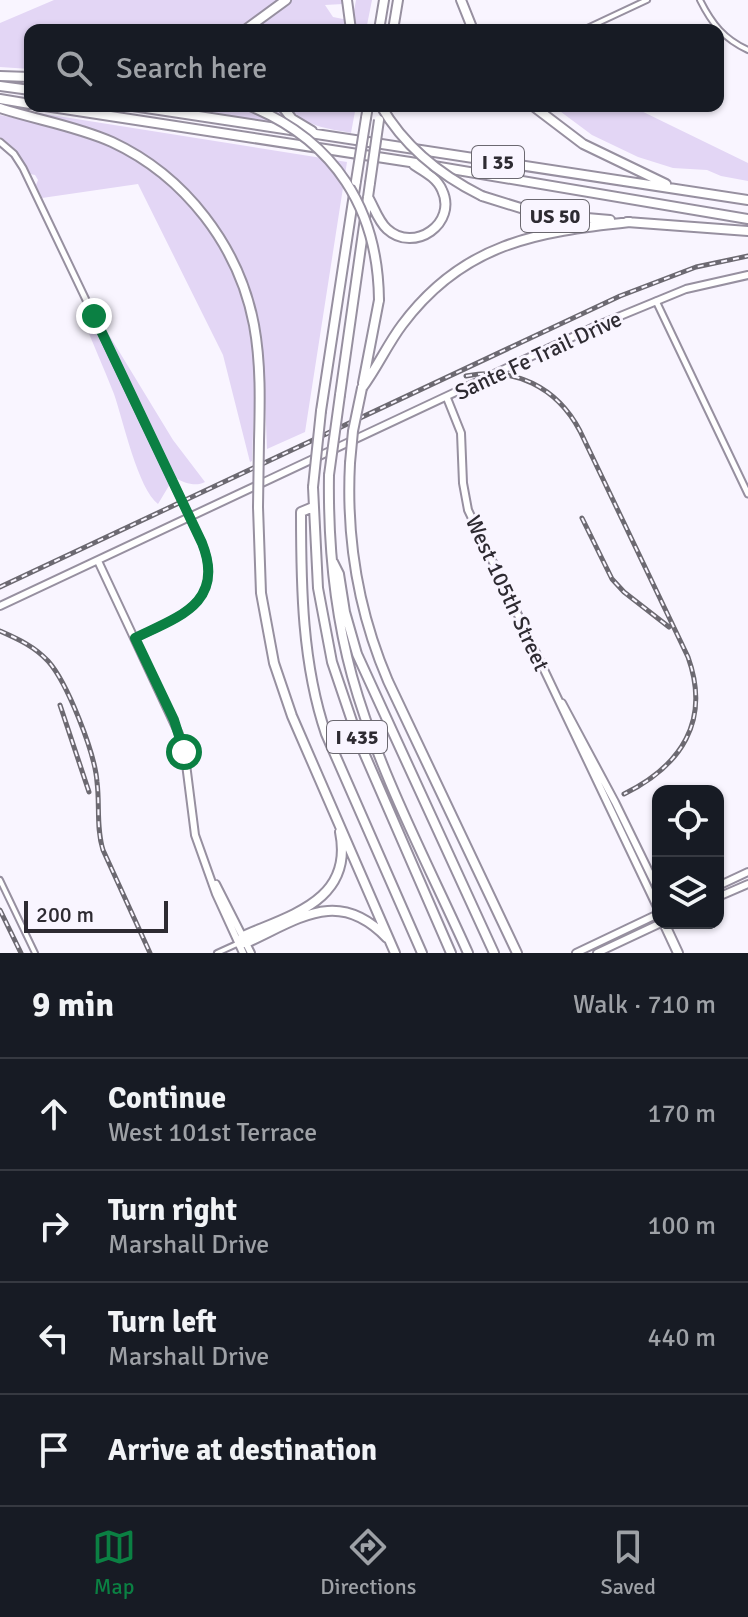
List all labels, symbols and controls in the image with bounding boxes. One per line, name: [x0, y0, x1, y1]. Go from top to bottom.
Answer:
search box: [24, 24, 724, 112]
icon: search: [52, 46, 96, 90]
text: Search here: [116, 50, 267, 87]
road number: I 35: [472, 146, 524, 178]
road number: US 50: [521, 200, 589, 232]
route end: [76, 298, 112, 334]
street label: Sante Fe Trail Drive: [451, 305, 626, 406]
street label: West 105th Street: [460, 511, 556, 676]
road number: I 435: [327, 721, 387, 753]
route start: [166, 734, 202, 770]
map controls: [652, 785, 724, 929]
button: locate: [652, 785, 724, 857]
button: layers: [652, 857, 724, 929]
scale bar: [24, 897, 168, 933]
text: 200 m: [36, 901, 94, 928]
text: 9 min: [32, 984, 114, 1026]
text: Walk · 710 m: [573, 989, 716, 1021]
text: Continue: [108, 1080, 226, 1117]
icon: ahead: [32, 1092, 76, 1136]
text: 170 m: [647, 1098, 716, 1130]
text: West 101st Terrace: [108, 1117, 317, 1149]
text: Turn right: [108, 1192, 237, 1229]
icon: right: [32, 1204, 76, 1248]
text: 100 m: [647, 1210, 716, 1242]
text: Marshall Drive: [108, 1229, 269, 1261]
text: Turn left: [108, 1304, 217, 1341]
icon: left: [32, 1316, 76, 1360]
text: 440 m: [647, 1322, 716, 1354]
text: Marshall Drive: [108, 1341, 269, 1373]
icon: arrive: [32, 1428, 76, 1472]
text: Arrive at destination: [108, 1432, 377, 1469]
tab: Map: [92, 1525, 136, 1600]
tab: Directions: [320, 1525, 416, 1600]
tab: Saved: [601, 1525, 656, 1600]

